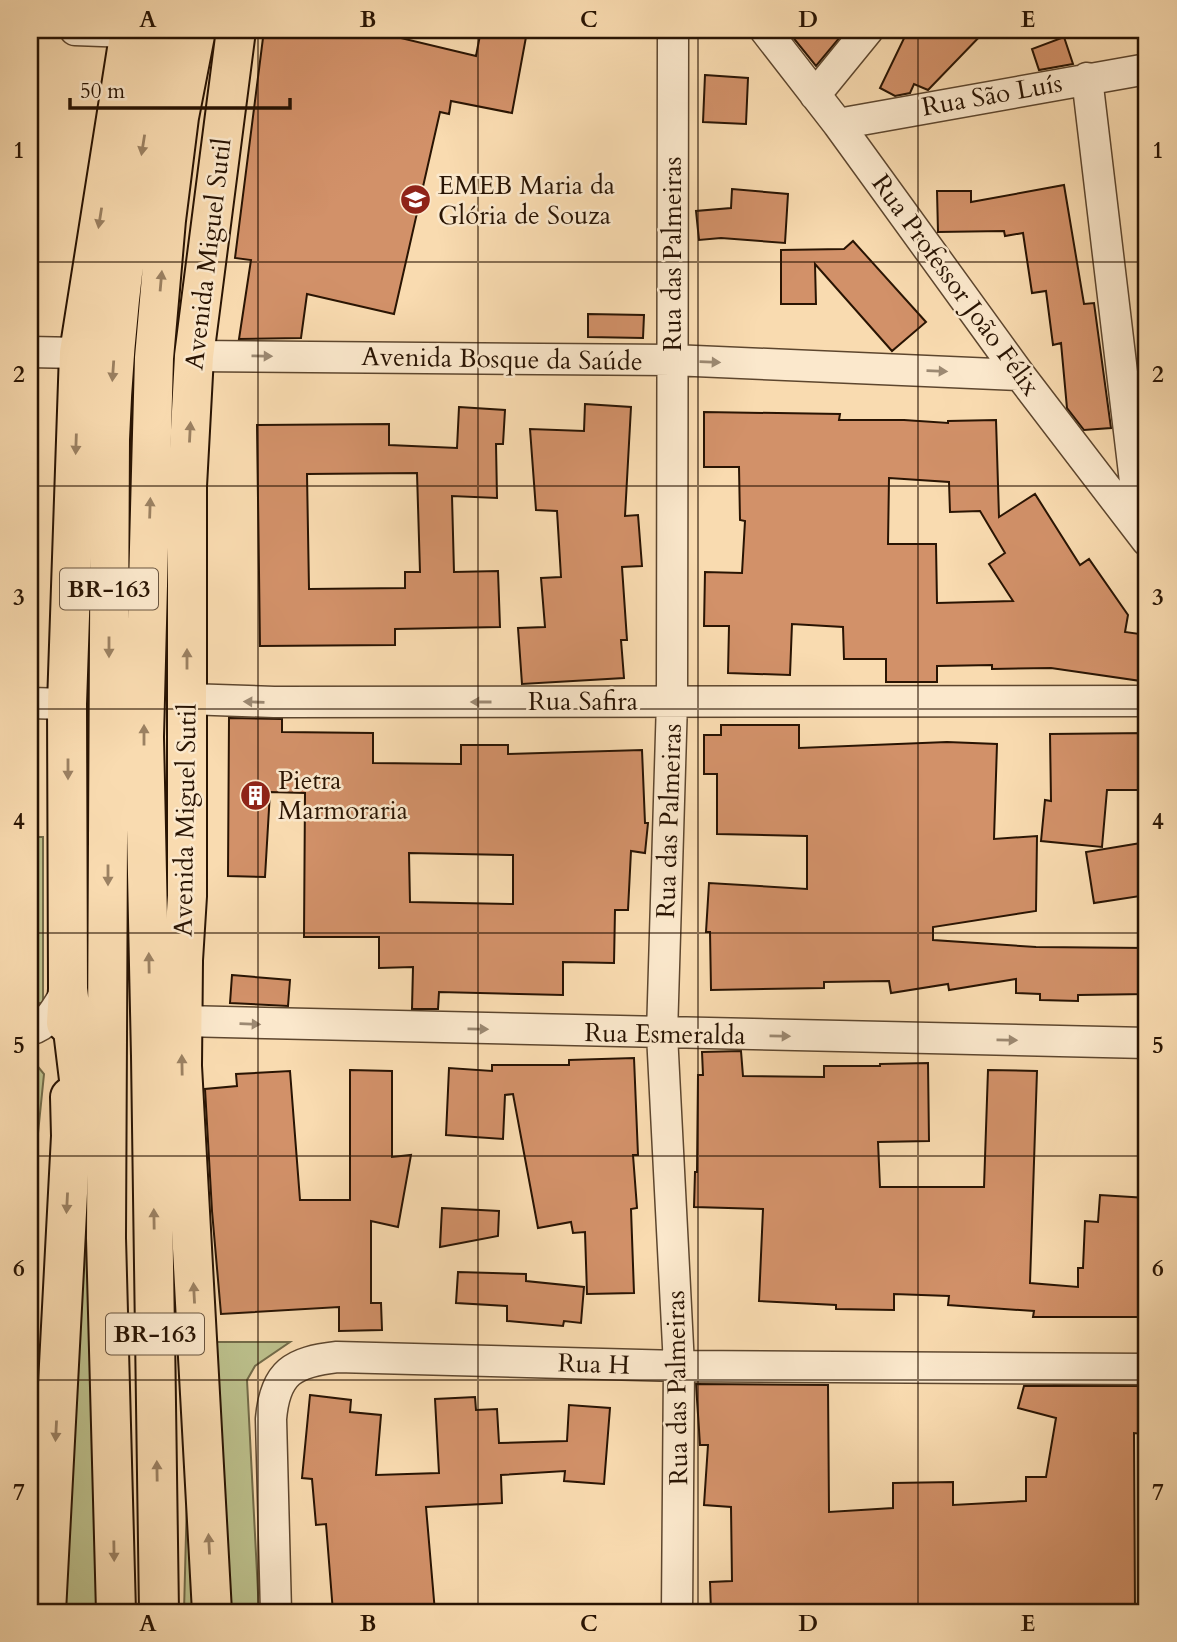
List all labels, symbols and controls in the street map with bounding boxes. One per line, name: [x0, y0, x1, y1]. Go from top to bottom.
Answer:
text: A: [139, 4, 157, 35]
text: B: [360, 4, 376, 35]
text: C: [580, 4, 598, 35]
text: D: [798, 4, 818, 35]
text: E: [1021, 4, 1035, 35]
street label: Rua São Luís: [919, 65, 1065, 125]
scale bar: [70, 66, 290, 110]
text: 50 m: [80, 77, 125, 106]
one-way arrow: [137, 134, 148, 156]
text: 1: [13, 135, 25, 166]
text: 1: [1152, 135, 1164, 166]
street label: Avenida Miguel Sutil: [176, 136, 240, 372]
street label: Rua das Palmeiras: [655, 157, 690, 352]
street label: Rua Professor João Félix: [864, 167, 1048, 403]
place label: EMEB Maria da Glória de Souza: [438, 168, 615, 233]
school or university icon: EMEB Maria da Glória de Souza: [398, 183, 432, 217]
one-way arrow: [94, 207, 105, 229]
one-way arrow: [156, 270, 167, 292]
street label: Avenida Bosque da Saúde: [361, 339, 643, 379]
one-way arrow: [251, 350, 273, 362]
one-way arrow: [699, 356, 721, 367]
text: 2: [13, 359, 25, 390]
text: 2: [1152, 359, 1164, 390]
one-way arrow: [107, 360, 118, 382]
one-way arrow: [927, 366, 949, 377]
one-way arrow: [185, 421, 196, 443]
one-way arrow: [71, 433, 82, 455]
one-way arrow: [145, 497, 156, 519]
road number: BR-163: [60, 568, 158, 610]
text: 3: [13, 582, 25, 613]
text: 3: [1152, 582, 1164, 613]
one-way arrow: [103, 636, 115, 658]
one-way arrow: [181, 648, 193, 670]
street label: Rua Safira: [528, 684, 638, 719]
one-way arrow: [243, 696, 265, 707]
one-way arrow: [470, 696, 492, 708]
street label: Avenida Miguel Sutil: [165, 703, 205, 937]
street label: Rua das Palmeiras: [648, 723, 690, 919]
one-way arrow: [138, 724, 150, 746]
one-way arrow: [62, 759, 74, 781]
place label: Pietra Marmoraria: [278, 763, 408, 828]
building icon: Pietra Marmoraria: [238, 778, 272, 812]
text: 4: [13, 806, 25, 837]
text: 4: [1152, 806, 1164, 837]
one-way arrow: [102, 864, 114, 886]
one-way arrow: [143, 952, 155, 974]
street label: Rua Esmeralda: [584, 1015, 746, 1053]
one-way arrow: [239, 1018, 261, 1029]
one-way arrow: [467, 1024, 489, 1035]
text: 5: [13, 1030, 25, 1061]
one-way arrow: [769, 1030, 791, 1042]
text: 5: [1152, 1030, 1164, 1061]
one-way arrow: [996, 1035, 1018, 1046]
one-way arrow: [176, 1054, 188, 1076]
one-way arrow: [62, 1193, 73, 1215]
one-way arrow: [148, 1207, 159, 1229]
text: 6: [13, 1253, 25, 1284]
text: 6: [1152, 1253, 1164, 1284]
one-way arrow: [189, 1281, 200, 1303]
street label: Rua das Palmeiras: [658, 1290, 696, 1486]
road number: BR-163: [106, 1314, 204, 1354]
street label: Rua H: [557, 1345, 631, 1383]
one-way arrow: [50, 1420, 61, 1442]
one-way arrow: [151, 1459, 163, 1481]
text: 7: [13, 1477, 25, 1508]
text: 7: [1152, 1477, 1164, 1508]
one-way arrow: [203, 1533, 214, 1555]
one-way arrow: [108, 1541, 120, 1563]
text: A: [139, 1608, 157, 1639]
text: B: [360, 1608, 376, 1639]
text: C: [580, 1608, 598, 1639]
text: D: [798, 1608, 818, 1639]
text: E: [1021, 1608, 1035, 1639]

